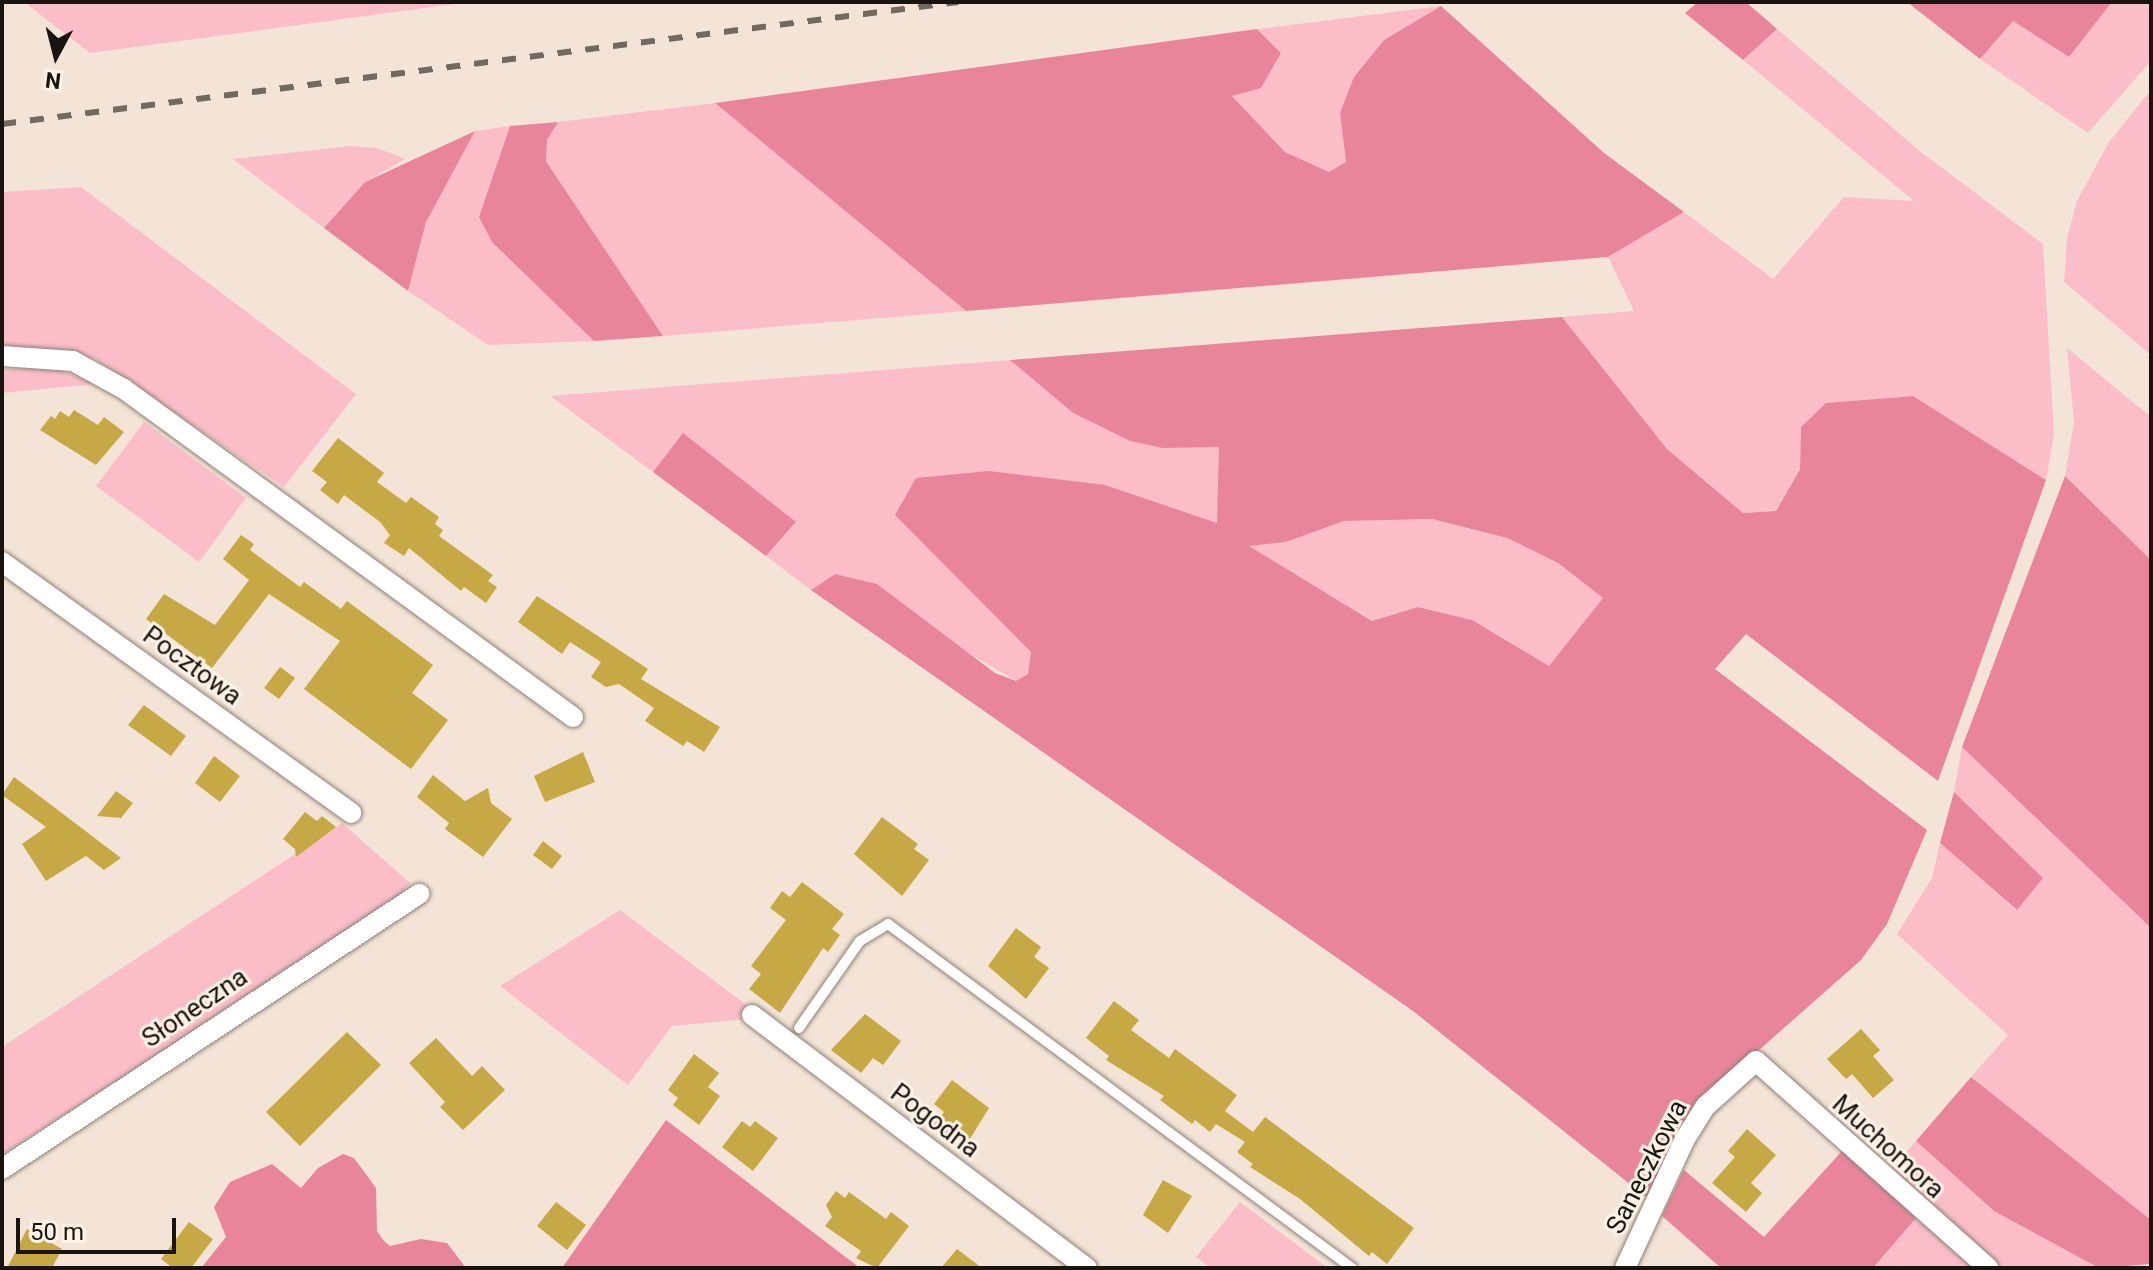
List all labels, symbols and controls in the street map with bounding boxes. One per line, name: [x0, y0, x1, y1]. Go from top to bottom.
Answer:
north arrow: [16, 16, 96, 96]
text: N: [44, 67, 62, 94]
street label: Pocztowa: [137, 620, 247, 712]
street label: Słoneczna: [136, 961, 254, 1055]
street label: Pogodna: [884, 1077, 986, 1165]
street label: Muchomora: [1826, 1089, 1950, 1205]
street label: Saneczkowa: [1600, 1095, 1694, 1239]
scale bar: [20, 1202, 180, 1252]
text: 50 m: [30, 1218, 84, 1246]

